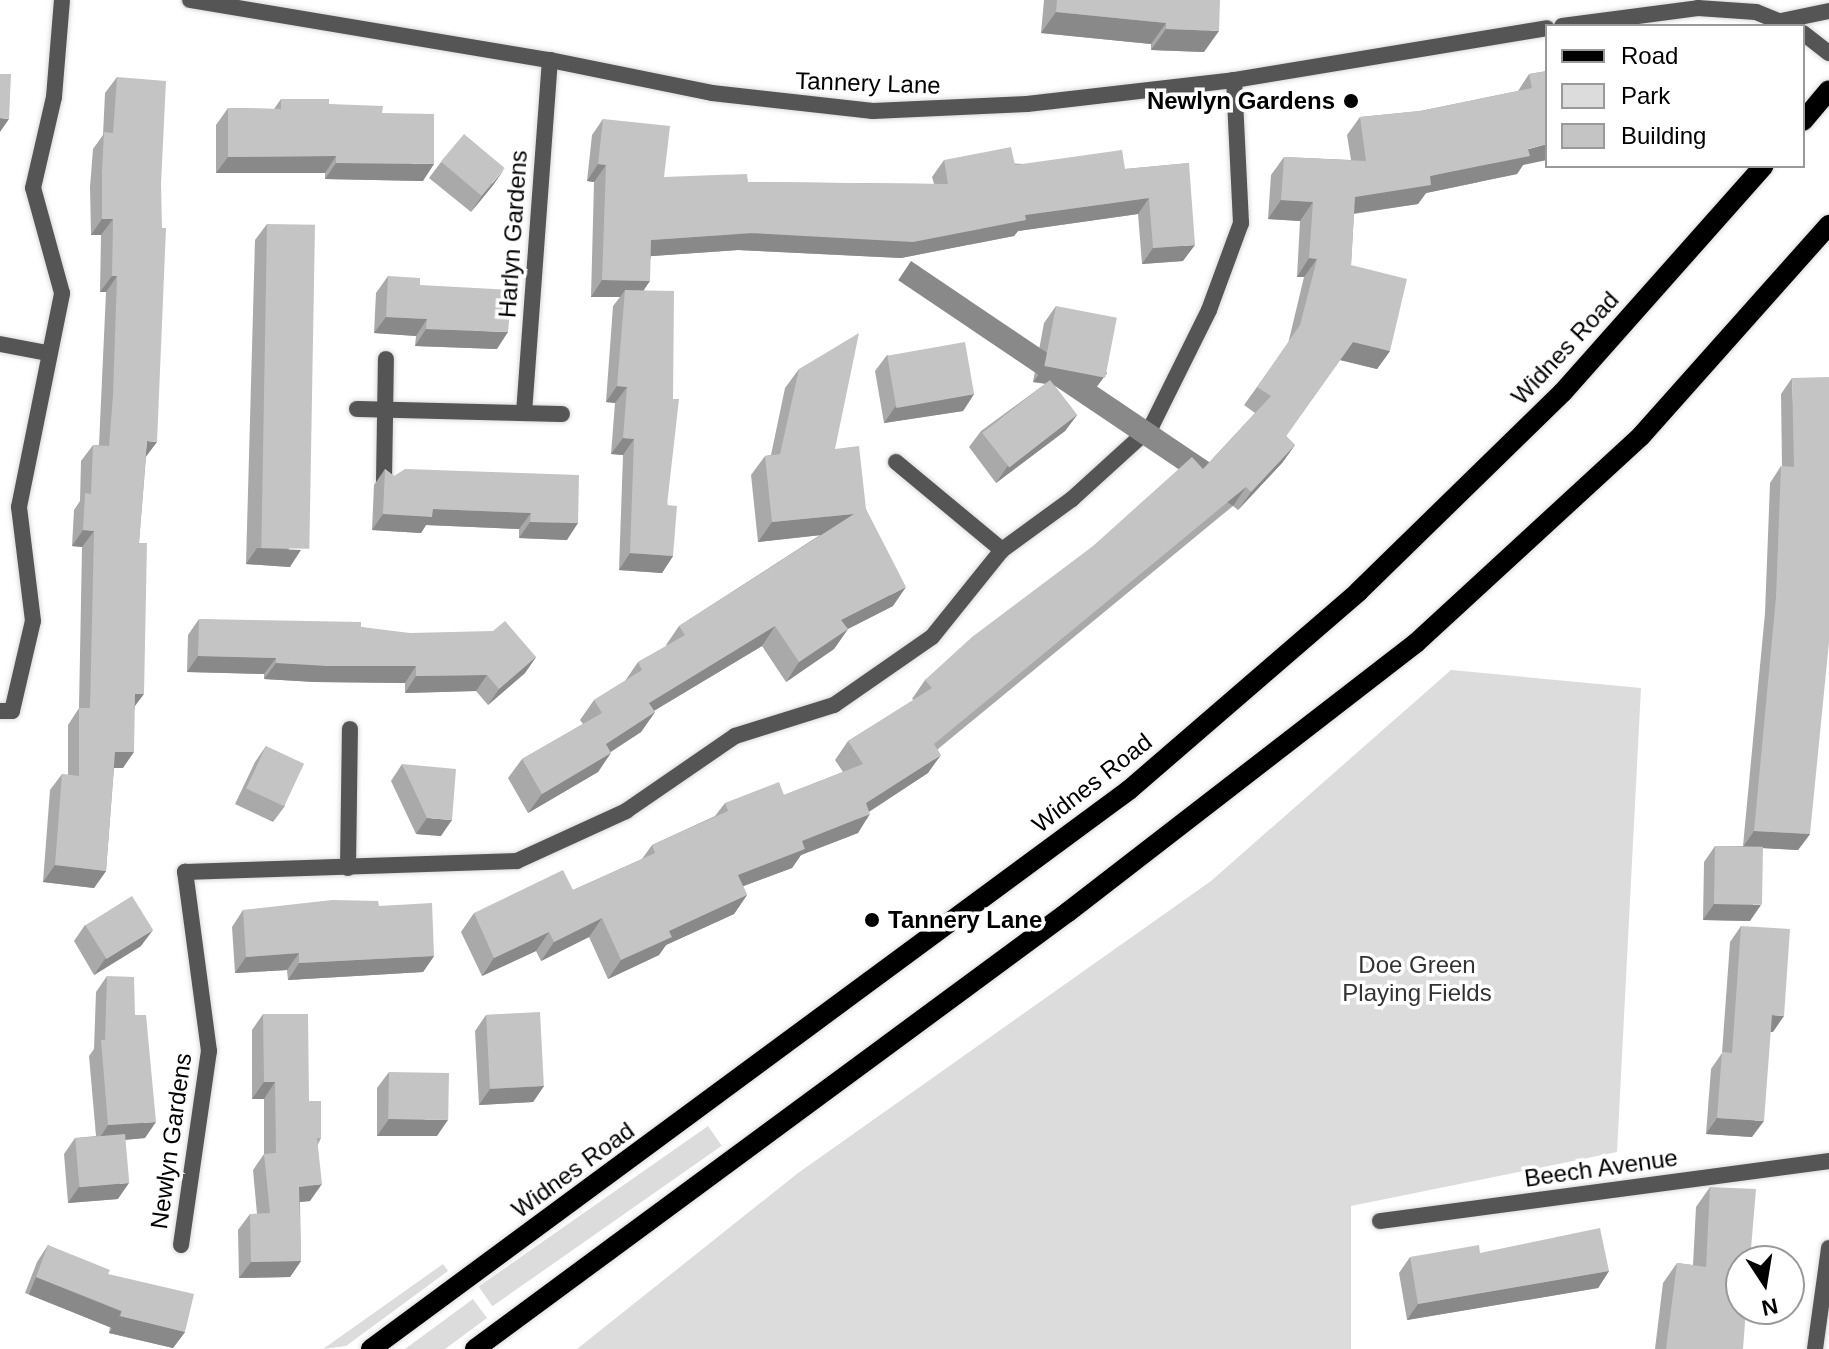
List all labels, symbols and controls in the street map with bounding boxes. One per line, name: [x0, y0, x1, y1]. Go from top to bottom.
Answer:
legend: [1545, 24, 1805, 168]
text: Road: [1621, 42, 1678, 69]
street label: Tannery Lane: [795, 66, 941, 100]
text: Park: [1621, 82, 1670, 109]
place label: Newlyn Gardens: [1147, 87, 1335, 115]
marker: Newlyn Gardens: [1342, 92, 1360, 110]
text: Building: [1621, 122, 1706, 149]
street label: Harlyn Gardens: [493, 149, 533, 319]
street label: Widnes Road: [1505, 285, 1625, 411]
street label: Widnes Road: [1026, 727, 1158, 839]
place label: Tannery Lane: [888, 906, 1042, 934]
marker: Tannery Lane: [863, 911, 881, 929]
park label: Doe Green Playing Fields: [1342, 951, 1492, 1007]
street label: Newlyn Gardens: [144, 1051, 198, 1231]
street label: Widnes Road: [506, 1116, 640, 1224]
street label: Beech Avenue: [1522, 1143, 1680, 1193]
north arrow: [1725, 1245, 1805, 1325]
text: N: [1759, 1293, 1780, 1321]

